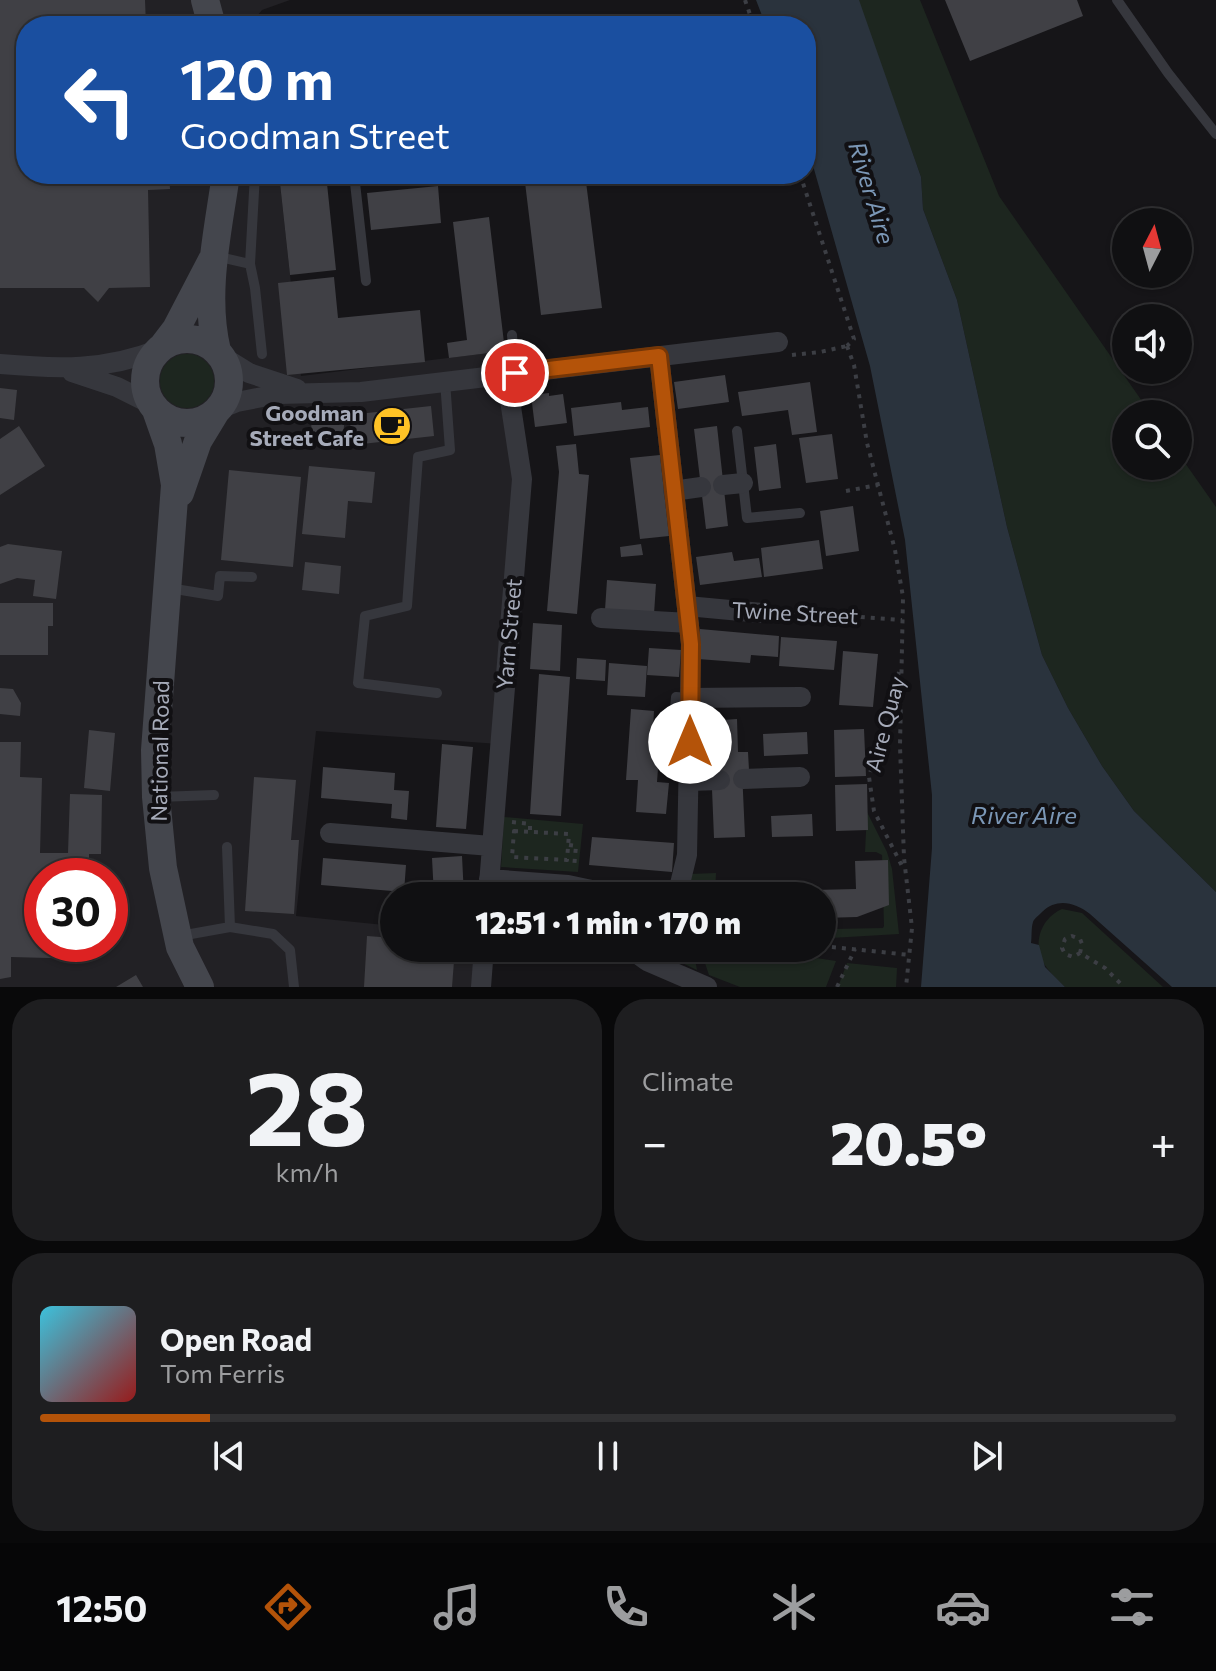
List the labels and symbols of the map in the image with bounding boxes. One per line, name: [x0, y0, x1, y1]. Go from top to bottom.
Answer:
water label: River Aire: [843, 138, 902, 248]
north arrow: [1112, 208, 1192, 288]
pin: [481, 339, 549, 407]
place label: Goodman Street Cafe: [250, 399, 364, 451]
cafe icon: Goodman Street Cafe: [371, 405, 413, 447]
street label: Yarn Street: [490, 577, 527, 691]
street label: Twine Street: [731, 596, 859, 629]
street label: Aire Quay: [859, 673, 910, 775]
street label: National Road: [145, 680, 174, 822]
position arrow: [648, 700, 732, 784]
water label: River Aire: [971, 800, 1077, 829]
speed limit sign: 30: [24, 858, 128, 962]

